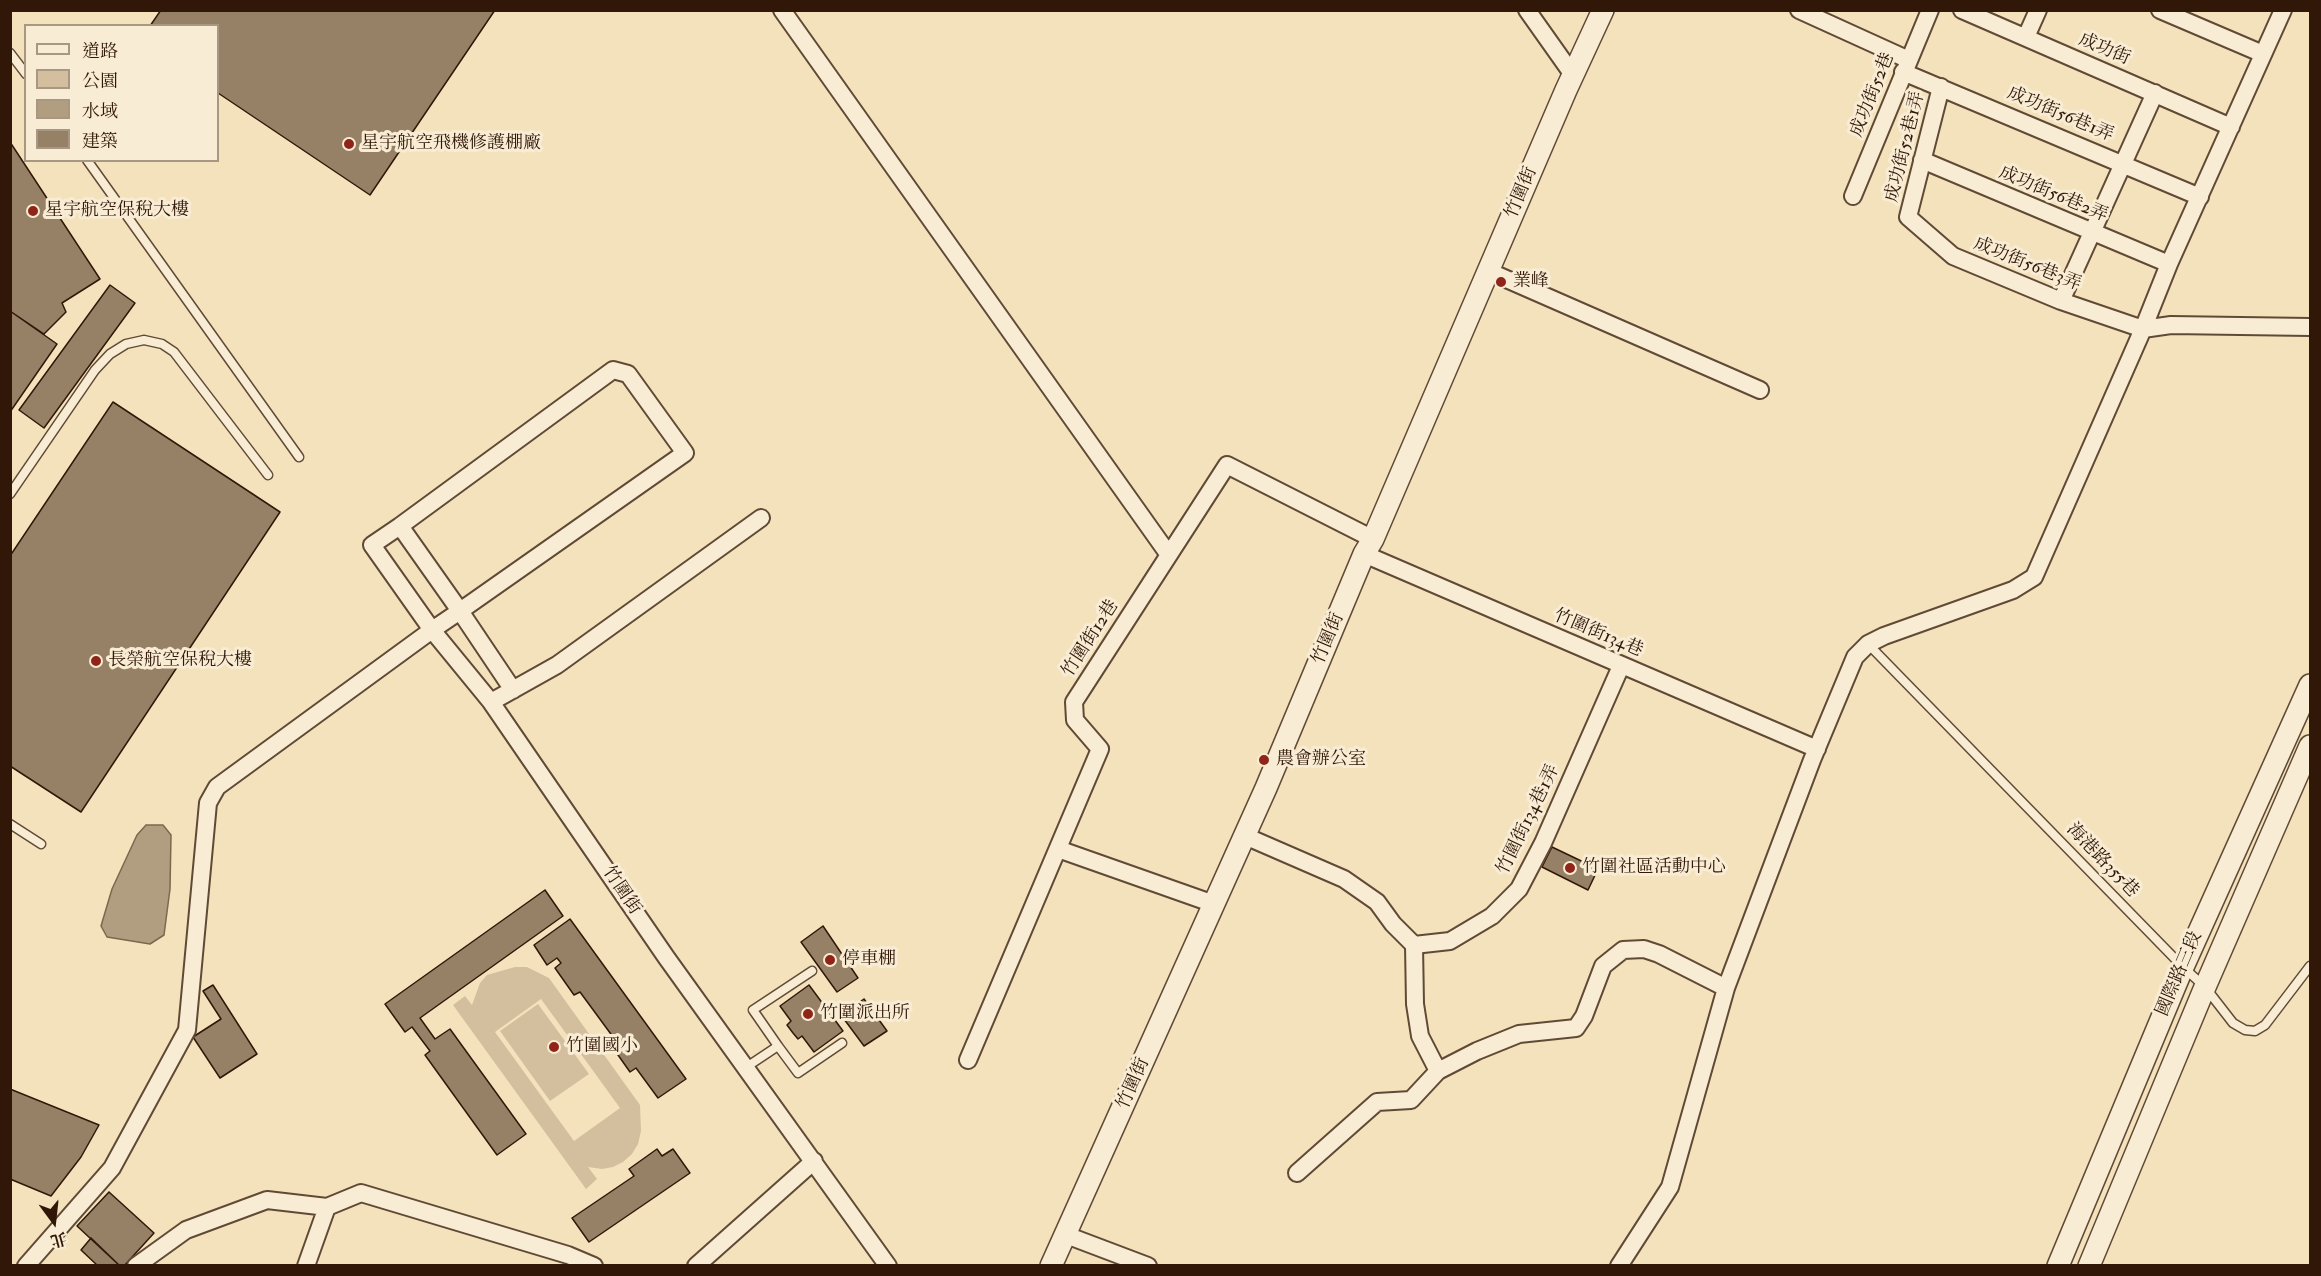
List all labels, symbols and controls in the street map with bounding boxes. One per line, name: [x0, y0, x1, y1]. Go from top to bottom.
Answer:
legend: [24, 24, 219, 162]
street label: 成功街: [2075, 30, 2133, 70]
text: 道路: [82, 40, 118, 63]
street label: 成功街52巷: [1846, 50, 1900, 140]
text: 公園: [82, 70, 118, 93]
street label: 成功街56巷1弄: [2004, 83, 2116, 147]
street label: 成功街52巷1弄: [1882, 89, 1930, 205]
text: 水域: [82, 100, 118, 123]
text: 建築: [82, 130, 118, 153]
place label: 星宇航空飛機修護棚廠: [361, 133, 541, 155]
marker: 星宇航空飛機修護棚廠: [342, 137, 356, 151]
street label: 成功街56巷2弄: [1995, 162, 2111, 228]
street label: 竹圍街: [1502, 164, 1542, 222]
place label: 星宇航空保稅大樓: [45, 200, 189, 222]
marker: 星宇航空保稅大樓: [26, 204, 40, 218]
street label: 成功街56巷3弄: [1970, 234, 2084, 296]
place label: 業峰: [1513, 271, 1549, 293]
marker: 業峰: [1494, 275, 1508, 289]
street label: 竹圍街12巷: [1058, 596, 1124, 682]
street label: 竹圍街134巷: [1550, 606, 1646, 662]
street label: 竹圍街: [1309, 610, 1349, 668]
place label: 長榮航空保稅大樓: [108, 650, 252, 672]
marker: 長榮航空保稅大樓: [89, 654, 103, 668]
place label: 農會辦公室: [1276, 749, 1366, 771]
marker: 農會辦公室: [1257, 753, 1271, 767]
street label: 竹圍街134巷1弄: [1493, 762, 1565, 878]
street label: 海港路355巷: [2061, 819, 2143, 903]
place label: 竹圍社區活動中心: [1582, 857, 1726, 879]
marker: 竹圍社區活動中心: [1563, 861, 1577, 875]
street label: 竹圍街: [597, 863, 645, 919]
street label: 國際路三段: [2152, 928, 2208, 1020]
place label: 停車棚: [842, 949, 896, 971]
marker: 停車棚: [823, 953, 837, 967]
place label: 竹圍派出所: [820, 1003, 910, 1025]
marker: 竹圍派出所: [801, 1007, 815, 1021]
place label: 竹圍國小: [566, 1036, 638, 1058]
marker: 竹圍國小: [547, 1040, 561, 1054]
street label: 竹圍街: [1113, 1055, 1155, 1113]
north arrow: [24, 1192, 84, 1252]
text: 北: [48, 1228, 69, 1251]

